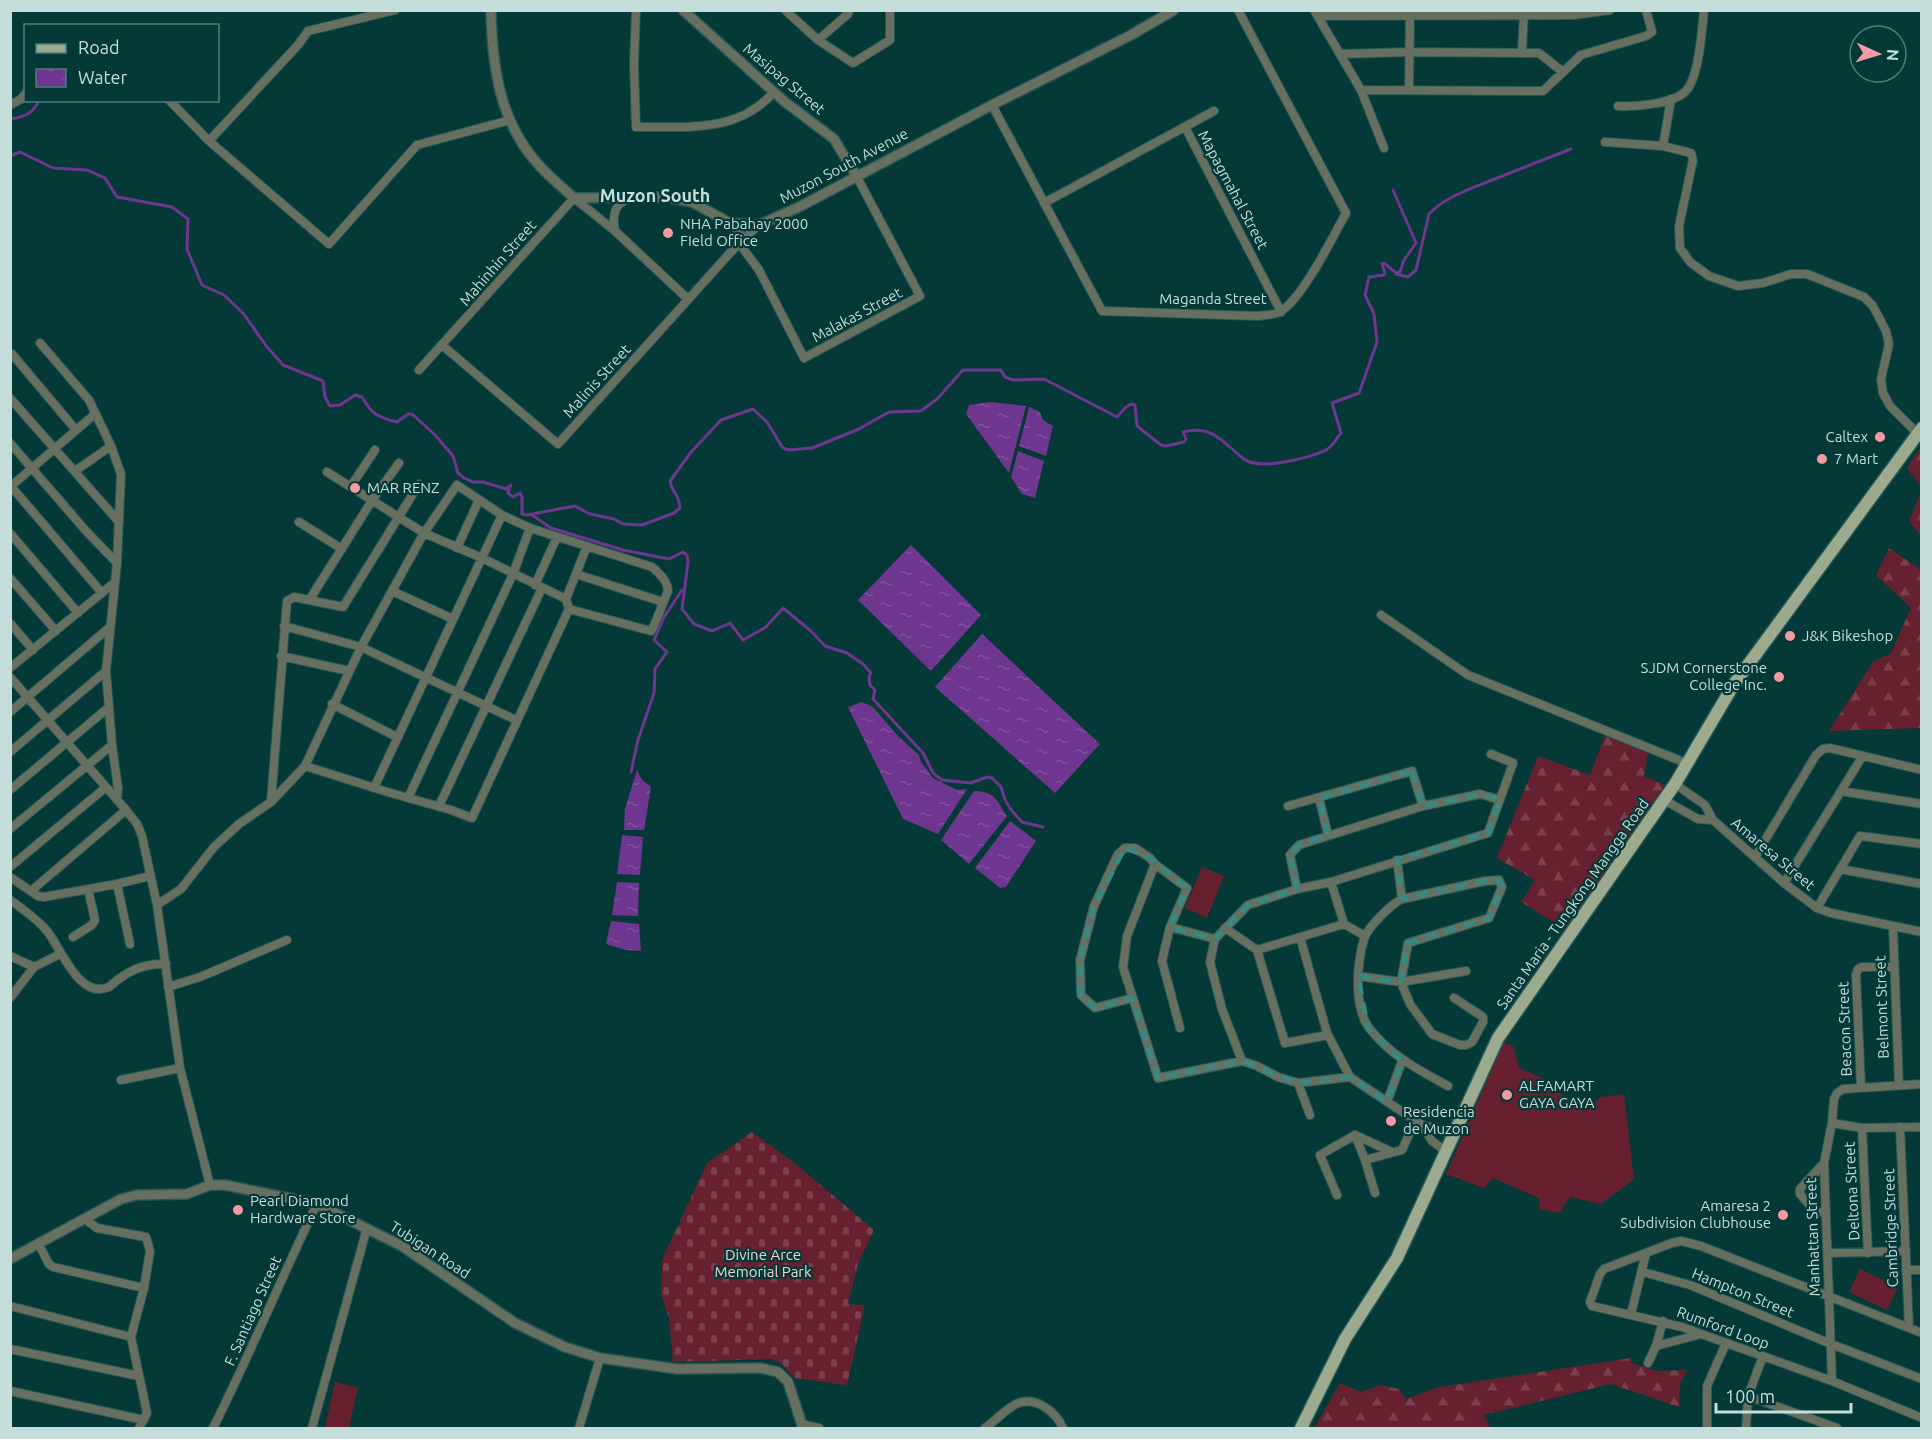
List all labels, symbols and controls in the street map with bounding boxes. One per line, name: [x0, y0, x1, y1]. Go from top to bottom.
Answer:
legend: [24, 24, 219, 102]
north arrow: [1848, 24, 1908, 84]
text: Road: [78, 37, 120, 57]
street label: Masipag Street: [740, 40, 829, 118]
text: N: [1884, 48, 1902, 62]
text: Water: [78, 67, 128, 87]
street label: Muzon South Avenue: [777, 125, 911, 207]
street label: Mapagmahal Street: [1195, 127, 1272, 252]
district label: Muzon South: [600, 185, 710, 205]
place label: NHA Pabahay 2000 FIeld Office: [680, 215, 808, 249]
street label: Mahinhin Street: [456, 216, 539, 309]
marker: NHA Pabahay 2000 FIeld Office: [661, 226, 675, 240]
street label: Malakas Street: [809, 284, 905, 345]
street label: Maganda Street: [1159, 290, 1267, 307]
street label: Malinis Street: [559, 341, 634, 421]
place label: Caltex: [1825, 428, 1868, 445]
marker: Caltex: [1873, 430, 1887, 444]
place label: 7 Mart: [1834, 450, 1878, 467]
marker: 7 Mart: [1815, 452, 1829, 466]
place label: MAR RENZ: [367, 479, 440, 496]
marker: MAR RENZ: [348, 481, 362, 495]
place label: J&K Bikeshop: [1802, 627, 1893, 644]
marker: J&K Bikeshop: [1783, 629, 1797, 643]
place label: SJDM Cornerstone College Inc.: [1641, 659, 1767, 693]
marker: SJDM Cornerstone College Inc.: [1772, 670, 1786, 684]
street label: Santa Maria - Tungkong Mangga Road: [1493, 795, 1652, 1012]
street label: Amaresa Street: [1728, 814, 1819, 894]
street label: Belmont Street: [1871, 955, 1892, 1059]
street label: Beacon Street: [1834, 981, 1855, 1077]
place label: ALFAMART GAYA GAYA: [1519, 1077, 1595, 1111]
marker: ALFAMART GAYA GAYA: [1500, 1088, 1514, 1102]
place label: Residencia de Muzon: [1403, 1103, 1475, 1137]
marker: Residencia de Muzon: [1384, 1114, 1398, 1128]
street label: Deltona Street: [1840, 1141, 1863, 1241]
street label: Cambridge Street: [1880, 1168, 1901, 1288]
street label: Manhattan Street: [1802, 1177, 1823, 1297]
place label: Pearl Diamond Hardware Store: [250, 1192, 356, 1226]
place label: Amaresa 2 Subdivision Clubhouse: [1620, 1197, 1771, 1231]
marker: Pearl Diamond Hardware Store: [231, 1203, 245, 1217]
marker: Amaresa 2 Subdivision Clubhouse: [1776, 1208, 1790, 1222]
street label: Tubigan Road: [387, 1217, 473, 1282]
park label: Divine Arce Memorial Park: [714, 1246, 812, 1280]
street label: F. Santiago Street: [221, 1253, 284, 1368]
street label: Hampton Street: [1690, 1264, 1797, 1321]
street label: Rumford Loop: [1675, 1303, 1772, 1352]
scale bar: [1716, 1376, 1851, 1414]
text: 100 m: [1725, 1386, 1775, 1406]

